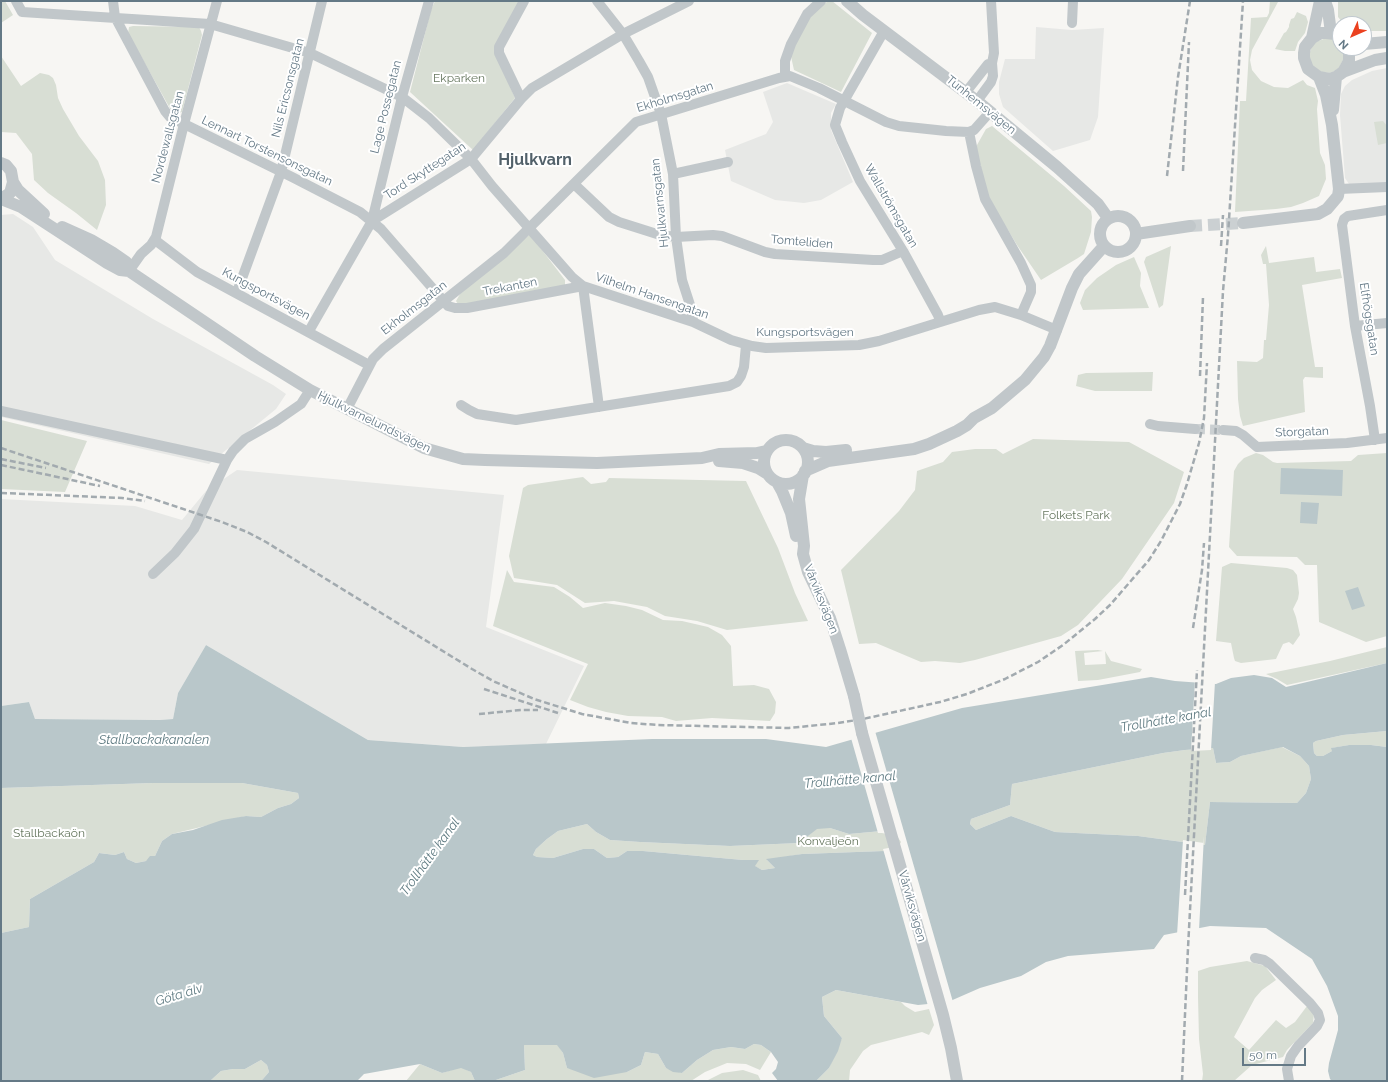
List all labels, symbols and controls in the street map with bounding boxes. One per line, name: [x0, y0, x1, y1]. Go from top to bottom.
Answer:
north arrow: [1332, 16, 1372, 56]
street label: Nils Ericsonsgatan: [269, 37, 307, 139]
text: N: [1336, 37, 1351, 52]
street label: Lage Possegatan: [367, 59, 405, 155]
park label: Ekparken: [433, 71, 485, 85]
street label: Tunhemsvägen: [943, 73, 1019, 137]
street label: Ekholmsgatan: [635, 79, 715, 115]
street label: Nordewallsgatan: [149, 89, 187, 185]
street label: Lennart Torstensonsgatan: [199, 113, 335, 189]
street label: Tord Skyttegatan: [382, 139, 468, 203]
district label: Hjulkvarn: [498, 150, 572, 170]
street label: Hjulkvarnsgatan: [648, 158, 672, 248]
street label: Wallströmsgatan: [861, 162, 921, 250]
street label: Tomteliden: [770, 232, 834, 252]
street label: Kungsportsvägen: [220, 265, 312, 323]
street label: Vilhelm Hansengatan: [593, 270, 711, 322]
street label: Trekanten: [482, 275, 538, 299]
street label: Ekholmsgatan: [378, 278, 450, 338]
street label: Elfhögsgatan: [1356, 282, 1382, 356]
street label: Kungsportsvägen: [756, 325, 854, 339]
street label: Hjulkvarnelundsvägen: [315, 388, 433, 456]
street label: Storgatan: [1275, 424, 1329, 440]
park label: Folkets Park: [1042, 508, 1110, 522]
street label: Vårviksvägen: [801, 562, 841, 636]
water label: Trollhätte kanal: [1119, 704, 1213, 736]
water label: Stallbackakanalen: [99, 732, 209, 748]
water label: Trollhätte kanal: [804, 768, 896, 792]
water label: Trollhätte kanal: [397, 815, 463, 899]
park label: Stallbackaön: [13, 826, 85, 840]
park label: Konvaljeön: [797, 834, 859, 848]
street label: Vårviksvägen: [895, 869, 929, 943]
water label: Göta älv: [153, 980, 205, 1010]
scale bar: [1244, 1040, 1308, 1066]
text: 50 m: [1249, 1048, 1277, 1062]

